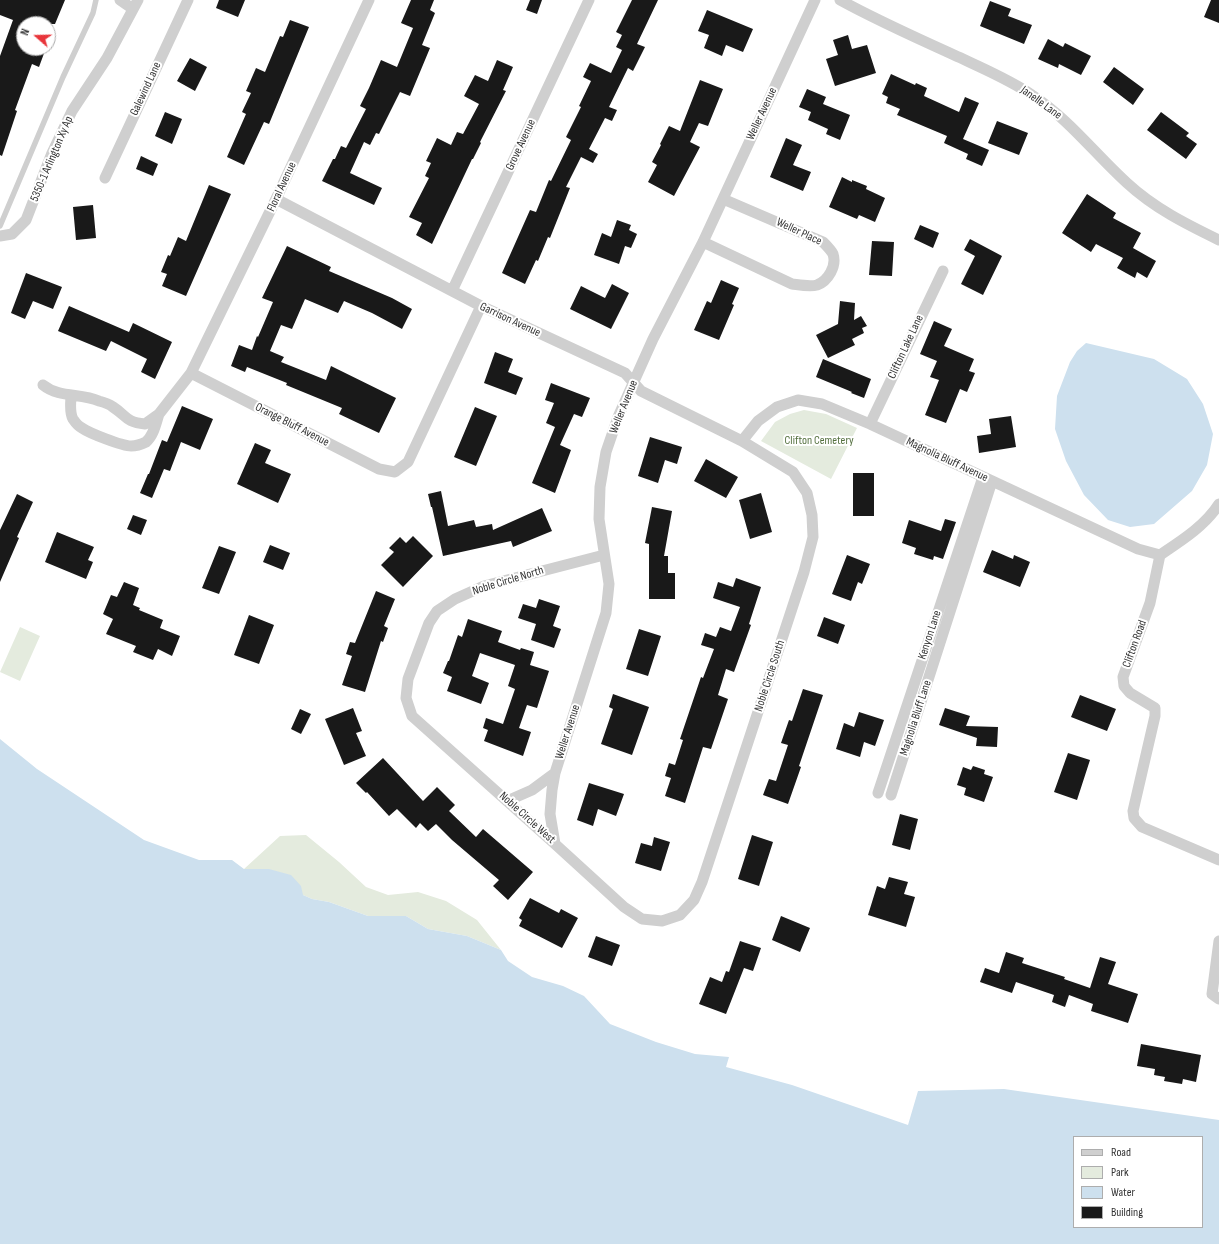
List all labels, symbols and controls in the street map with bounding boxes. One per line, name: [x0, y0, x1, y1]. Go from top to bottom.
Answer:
north arrow: [16, 16, 56, 56]
text: N: [18, 27, 32, 37]
street label: Galewind Lane: [127, 60, 165, 118]
street label: Janelle Lane: [1018, 83, 1064, 123]
street label: Weller Avenue: [744, 85, 780, 143]
street label: 5350-1 Arlington Xy Ap: [28, 114, 76, 204]
street label: Grove Avenue: [503, 117, 539, 173]
street label: Floral Avenue: [264, 160, 300, 214]
street label: Weller Place: [774, 215, 824, 249]
street label: Garrison Avenue: [477, 300, 543, 340]
street label: Clifton Lake Lane: [885, 313, 927, 381]
street label: Weller Avenue: [607, 378, 641, 436]
street label: Orange Bluff Avenue: [253, 400, 331, 450]
park label: Clifton Cemetery: [784, 434, 854, 448]
street label: Magnolia Bluff Avenue: [904, 435, 990, 485]
street label: Noble Circle North: [471, 563, 545, 599]
street label: Kenyon Lane: [915, 609, 945, 661]
street label: Clifton Road: [1120, 618, 1150, 670]
street label: Noble Circle South: [752, 639, 788, 713]
street label: Magnolia Bluff Lane: [897, 679, 935, 757]
street label: Weller Avenue: [552, 703, 584, 761]
street label: Noble Circle West: [496, 789, 558, 847]
legend: [1073, 1136, 1203, 1228]
text: Road: [1111, 1145, 1131, 1160]
text: Park: [1111, 1165, 1129, 1180]
text: Water: [1111, 1185, 1135, 1200]
text: Building: [1111, 1205, 1143, 1220]

